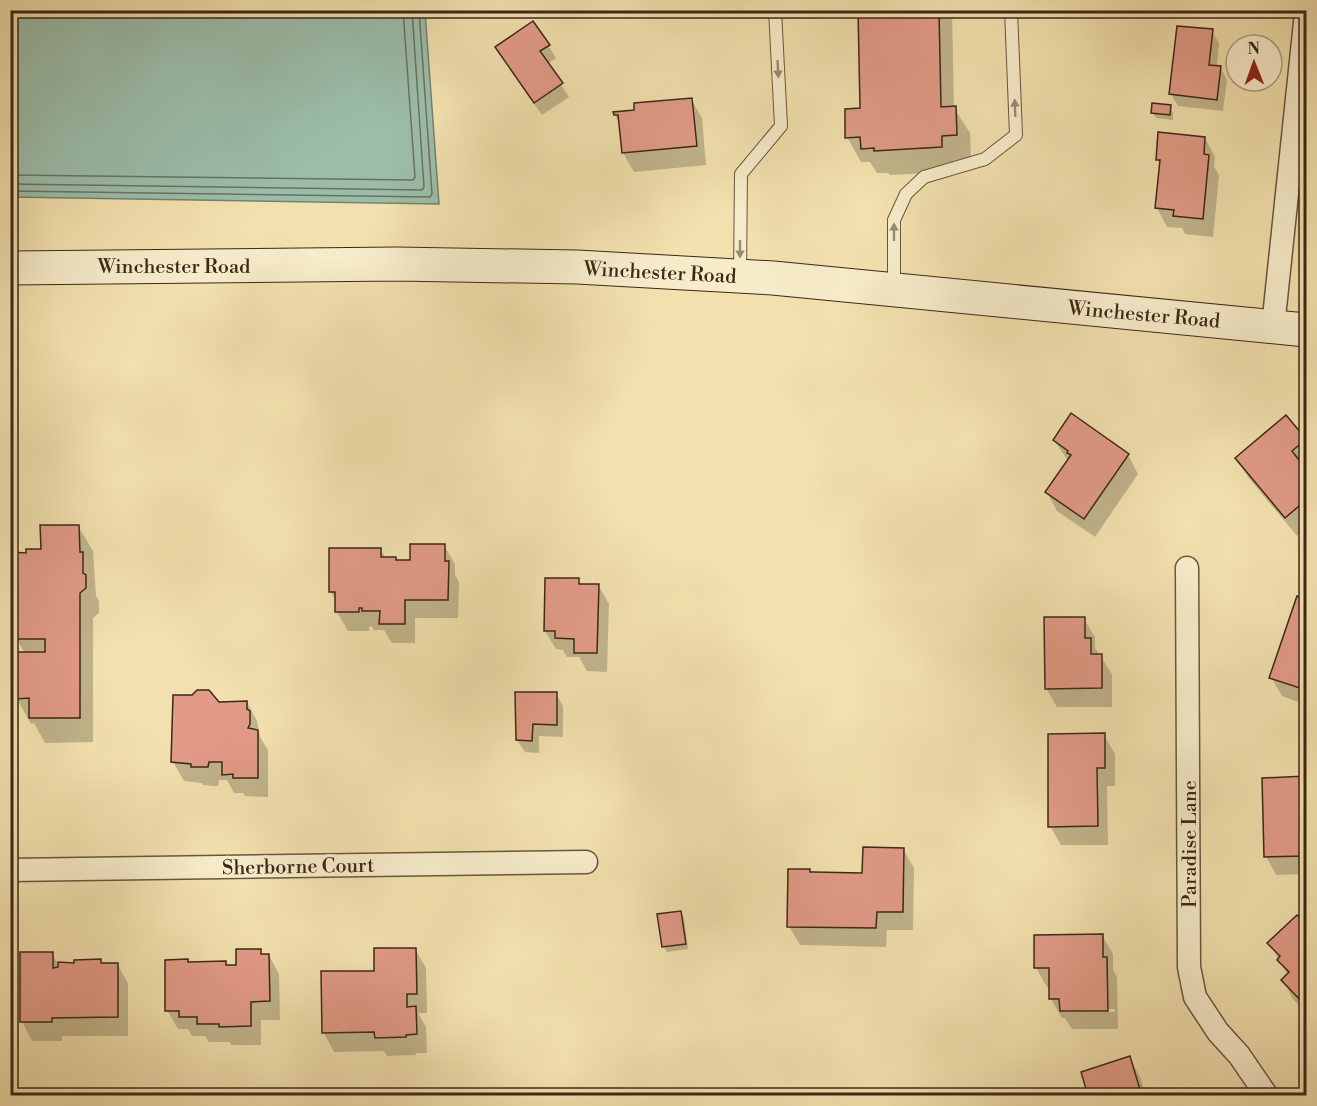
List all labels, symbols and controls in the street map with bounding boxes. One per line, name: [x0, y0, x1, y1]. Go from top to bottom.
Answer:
north arrow: [1224, 33, 1284, 93]
text: N: [1247, 39, 1261, 59]
one-way arrow: [774, 59, 783, 78]
one-way arrow: [1010, 98, 1020, 117]
one-way arrow: [889, 222, 899, 241]
one-way arrow: [735, 240, 745, 259]
street label: Winchester Road: [97, 255, 251, 280]
street label: Winchester Road: [582, 257, 738, 290]
street label: Winchester Road: [1066, 296, 1222, 335]
street label: Paradise Lane: [1178, 780, 1203, 908]
street label: Sherborne Court: [222, 854, 374, 881]

